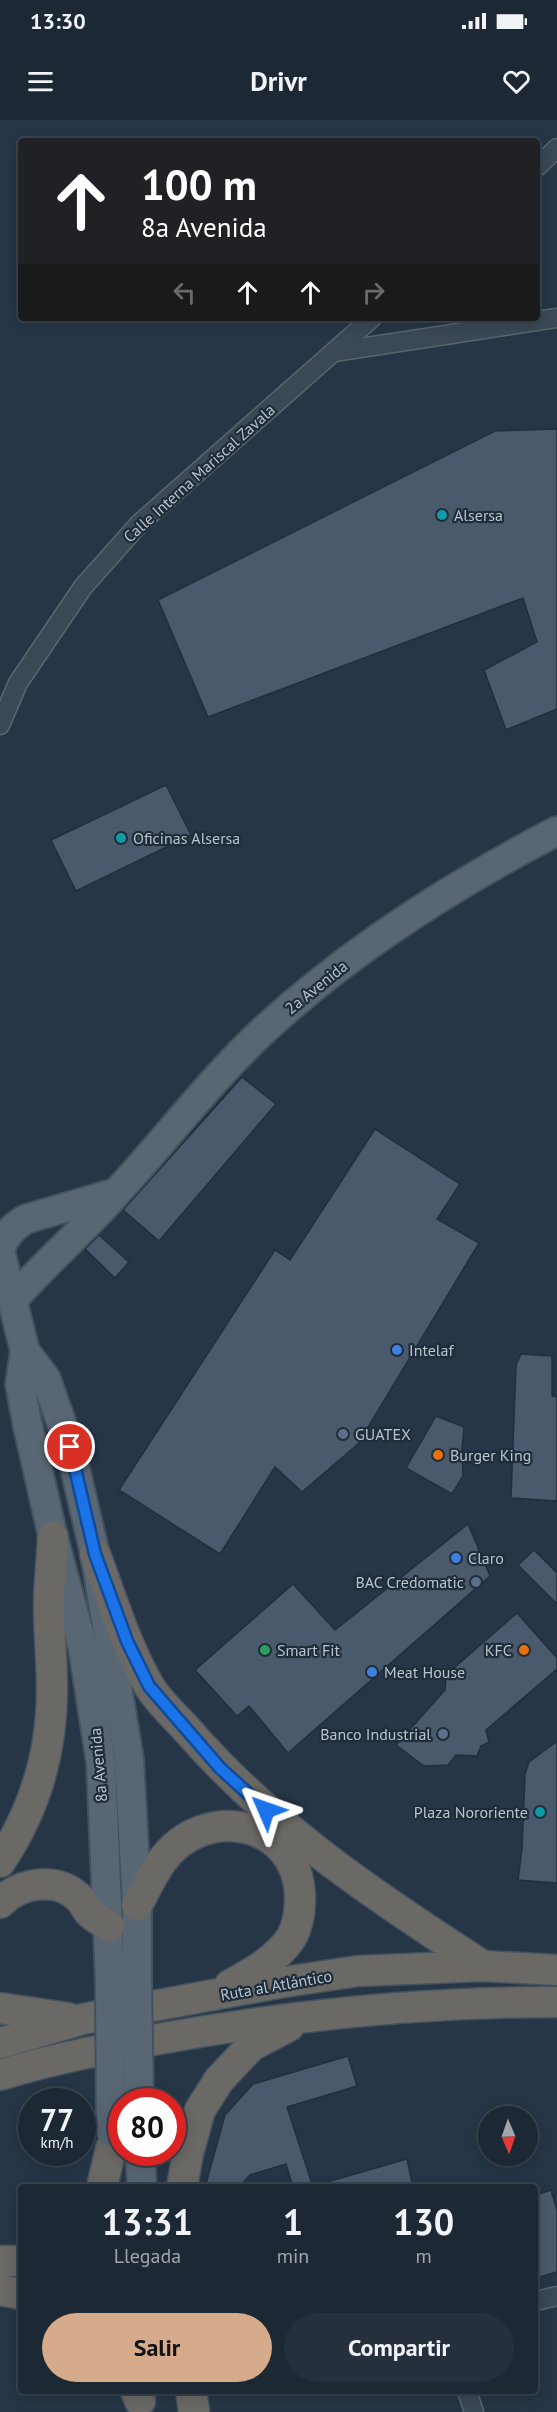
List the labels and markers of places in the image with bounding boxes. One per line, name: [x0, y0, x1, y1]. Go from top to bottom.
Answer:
place label: Alsersa: [454, 505, 503, 525]
marker: Alsersa: [435, 508, 449, 522]
place label: Oficinas Alsersa: [133, 828, 240, 848]
marker: Oficinas Alsersa: [114, 831, 128, 845]
place label: Intelaf: [409, 1340, 454, 1360]
marker: Intelaf: [390, 1343, 404, 1357]
pin: [44, 1421, 95, 1472]
place label: GUATEX: [355, 1424, 411, 1444]
marker: GUATEX: [336, 1427, 350, 1441]
place label: Burger King: [450, 1445, 531, 1465]
marker: Burger King: [431, 1448, 445, 1462]
place label: Claro: [468, 1548, 504, 1568]
marker: Claro: [449, 1551, 463, 1565]
place label: BAC Credomatic: [355, 1572, 464, 1592]
marker: BAC Credomatic: [469, 1575, 483, 1589]
place label: Smart Fit: [277, 1640, 341, 1660]
place label: KFC: [485, 1640, 512, 1660]
marker: Smart Fit: [258, 1643, 272, 1657]
marker: KFC: [517, 1643, 531, 1657]
place label: Meat House: [384, 1662, 465, 1682]
marker: Meat House: [365, 1665, 379, 1679]
place label: Banco Industrial: [320, 1724, 431, 1744]
marker: Banco Industrial: [436, 1727, 450, 1741]
place label: Plaza Nororiente: [414, 1802, 528, 1822]
marker: Plaza Nororiente: [533, 1805, 547, 1819]

